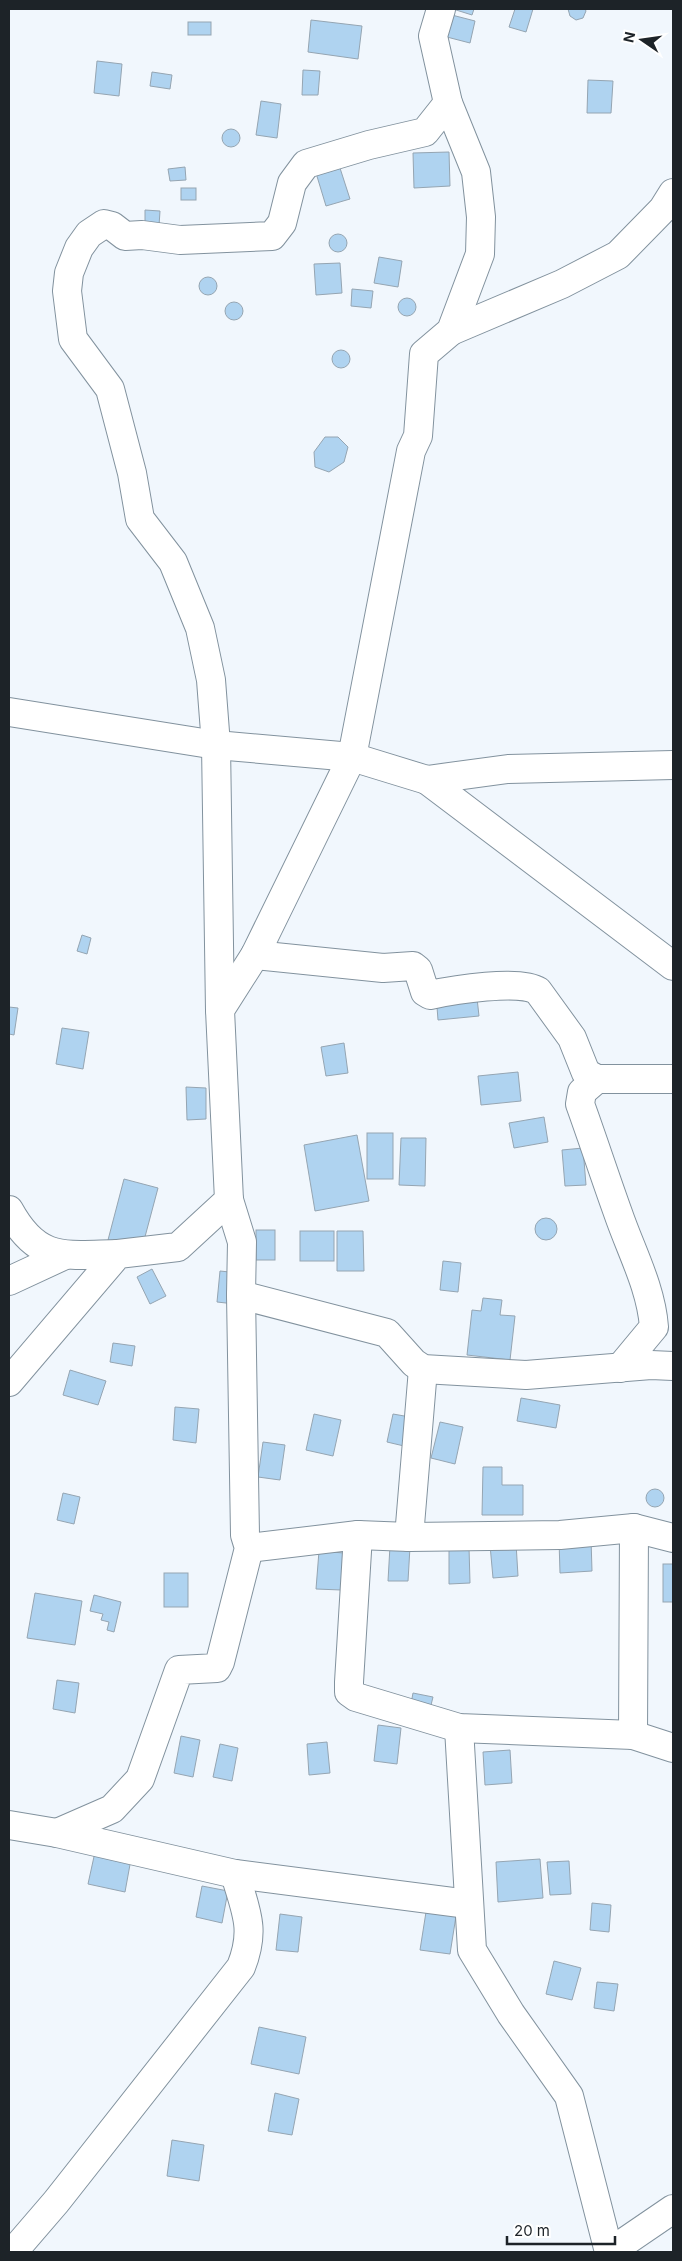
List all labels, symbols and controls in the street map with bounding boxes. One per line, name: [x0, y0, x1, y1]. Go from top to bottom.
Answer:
north arrow: [617, 15, 667, 65]
text: N: [619, 30, 638, 44]
scale bar: [507, 2214, 614, 2246]
text: 20 m: [514, 2221, 550, 2240]

